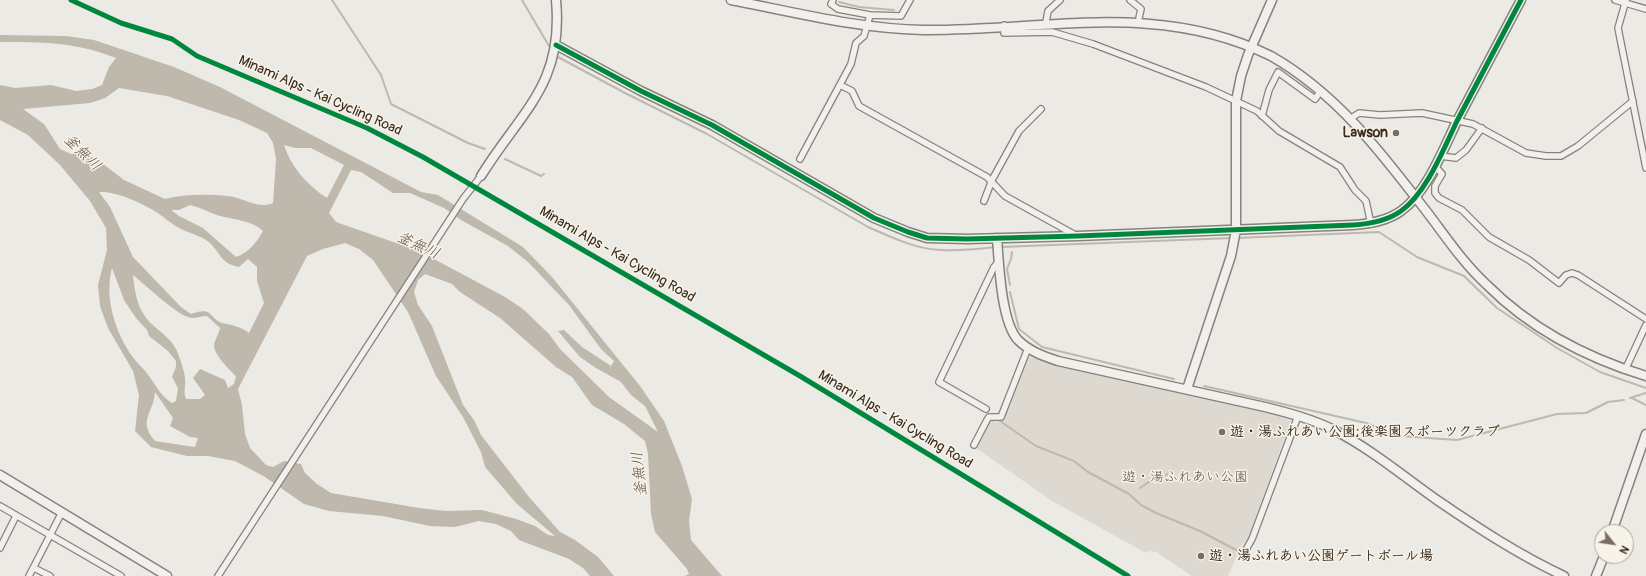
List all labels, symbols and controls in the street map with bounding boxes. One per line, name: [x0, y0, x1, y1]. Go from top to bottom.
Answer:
street label: Minami Alps - Kai Cycling Road: [236, 52, 404, 140]
place label: Lawson: [1343, 125, 1388, 141]
marker: Lawson: [1391, 128, 1401, 138]
water label: 釜無川: [60, 131, 104, 175]
street label: Minami Alps - Kai Cycling Road: [536, 203, 698, 307]
water label: 釜無川: [394, 228, 442, 264]
street label: Minami Alps - Kai Cycling Road: [815, 367, 975, 473]
place label: 遊・湯ふれあい公園;後楽園スポーツクラブ: [1230, 424, 1500, 440]
marker: 遊・湯ふれあい公園;後楽園スポーツクラブ: [1217, 427, 1227, 437]
water label: 釜無川: [629, 451, 651, 497]
park label: 遊・湯ふれあい公園: [1122, 469, 1248, 485]
north arrow: [1594, 524, 1634, 564]
text: N: [1616, 543, 1631, 556]
place label: 遊・湯ふれあい公園ゲートボール場: [1209, 548, 1433, 564]
marker: 遊・湯ふれあい公園ゲートボール場: [1196, 551, 1206, 561]

